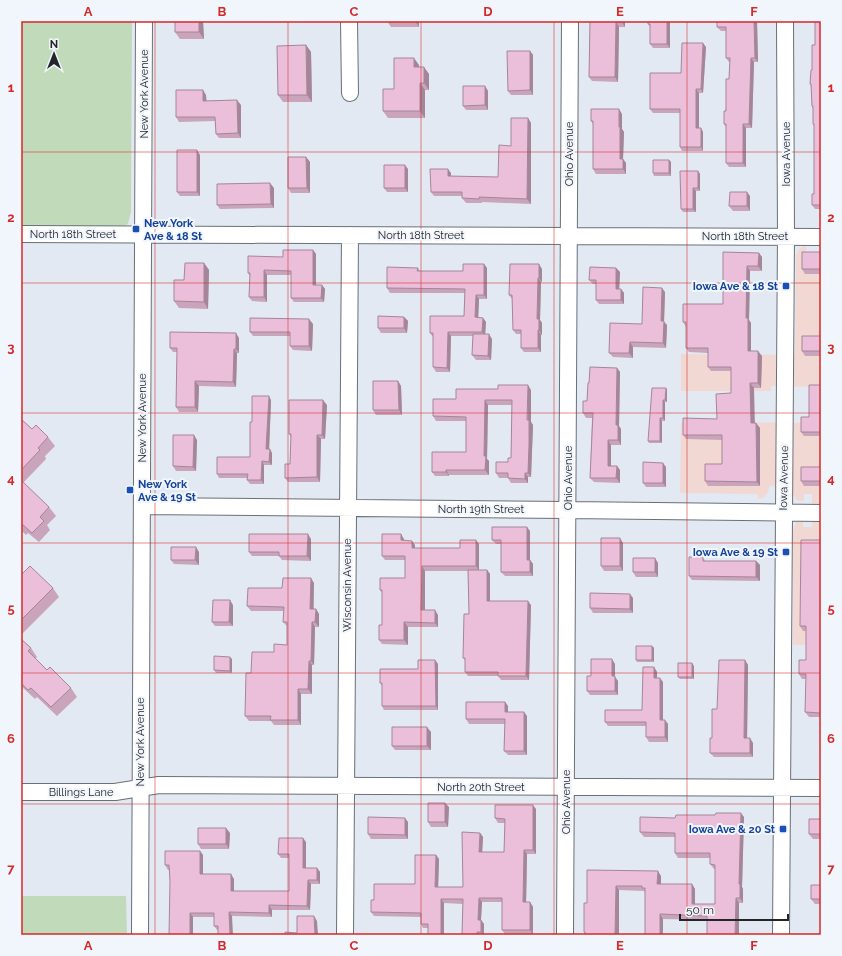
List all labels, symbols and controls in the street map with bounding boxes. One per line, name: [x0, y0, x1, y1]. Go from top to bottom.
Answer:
text: A: [84, 4, 93, 19]
text: B: [218, 4, 227, 19]
text: C: [350, 4, 359, 19]
text: D: [483, 4, 493, 19]
text: E: [616, 4, 624, 19]
text: F: [750, 4, 758, 19]
north arrow: [34, 34, 74, 74]
text: N: [50, 38, 58, 51]
street label: New York Avenue: [138, 49, 151, 139]
text: 1: [8, 80, 15, 95]
text: 1: [828, 80, 835, 95]
street label: Ohio Avenue: [563, 121, 576, 186]
street label: Iowa Avenue: [780, 121, 793, 186]
text: 2: [7, 210, 15, 225]
text: 2: [827, 210, 835, 225]
place label: New York Ave & 18 St: [144, 217, 203, 243]
marker: New York Ave & 18 St: [131, 224, 141, 234]
street label: North 18th Street: [30, 228, 116, 241]
street label: North 18th Street: [378, 229, 464, 242]
street label: North 18th Street: [702, 230, 788, 243]
place label: Iowa Ave & 18 St: [693, 280, 779, 293]
marker: Iowa Ave & 18 St: [781, 281, 791, 291]
text: 3: [7, 340, 15, 355]
text: 3: [827, 340, 835, 355]
street label: New York Avenue: [136, 373, 149, 463]
street label: Ohio Avenue: [562, 445, 575, 510]
street label: Iowa Avenue: [777, 445, 791, 511]
text: 4: [7, 471, 15, 486]
text: 4: [827, 471, 835, 486]
place label: New York Ave & 19 St: [138, 478, 197, 504]
marker: New York Ave & 19 St: [125, 485, 135, 495]
street label: North 19th Street: [438, 503, 524, 516]
street label: Wisconsin Avenue: [341, 538, 354, 632]
place label: Iowa Ave & 19 St: [693, 546, 779, 559]
marker: Iowa Ave & 19 St: [781, 547, 791, 557]
text: 5: [7, 601, 15, 616]
text: 5: [827, 601, 835, 616]
street label: New York Avenue: [134, 697, 147, 787]
text: 6: [7, 731, 15, 746]
text: 6: [827, 731, 835, 746]
street label: Ohio Avenue: [560, 769, 573, 834]
street label: North 20th Street: [437, 781, 525, 794]
street label: Billings Lane: [49, 786, 114, 799]
place label: Iowa Ave & 20 St: [689, 823, 776, 836]
marker: Iowa Ave & 20 St: [778, 824, 788, 834]
text: 7: [7, 861, 15, 876]
text: 7: [827, 861, 835, 876]
scale bar: [680, 896, 788, 922]
text: 50 m: [686, 903, 714, 917]
text: A: [84, 938, 93, 953]
text: B: [218, 938, 227, 953]
text: C: [350, 938, 359, 953]
text: D: [483, 938, 493, 953]
text: E: [616, 938, 624, 953]
text: F: [750, 938, 758, 953]

